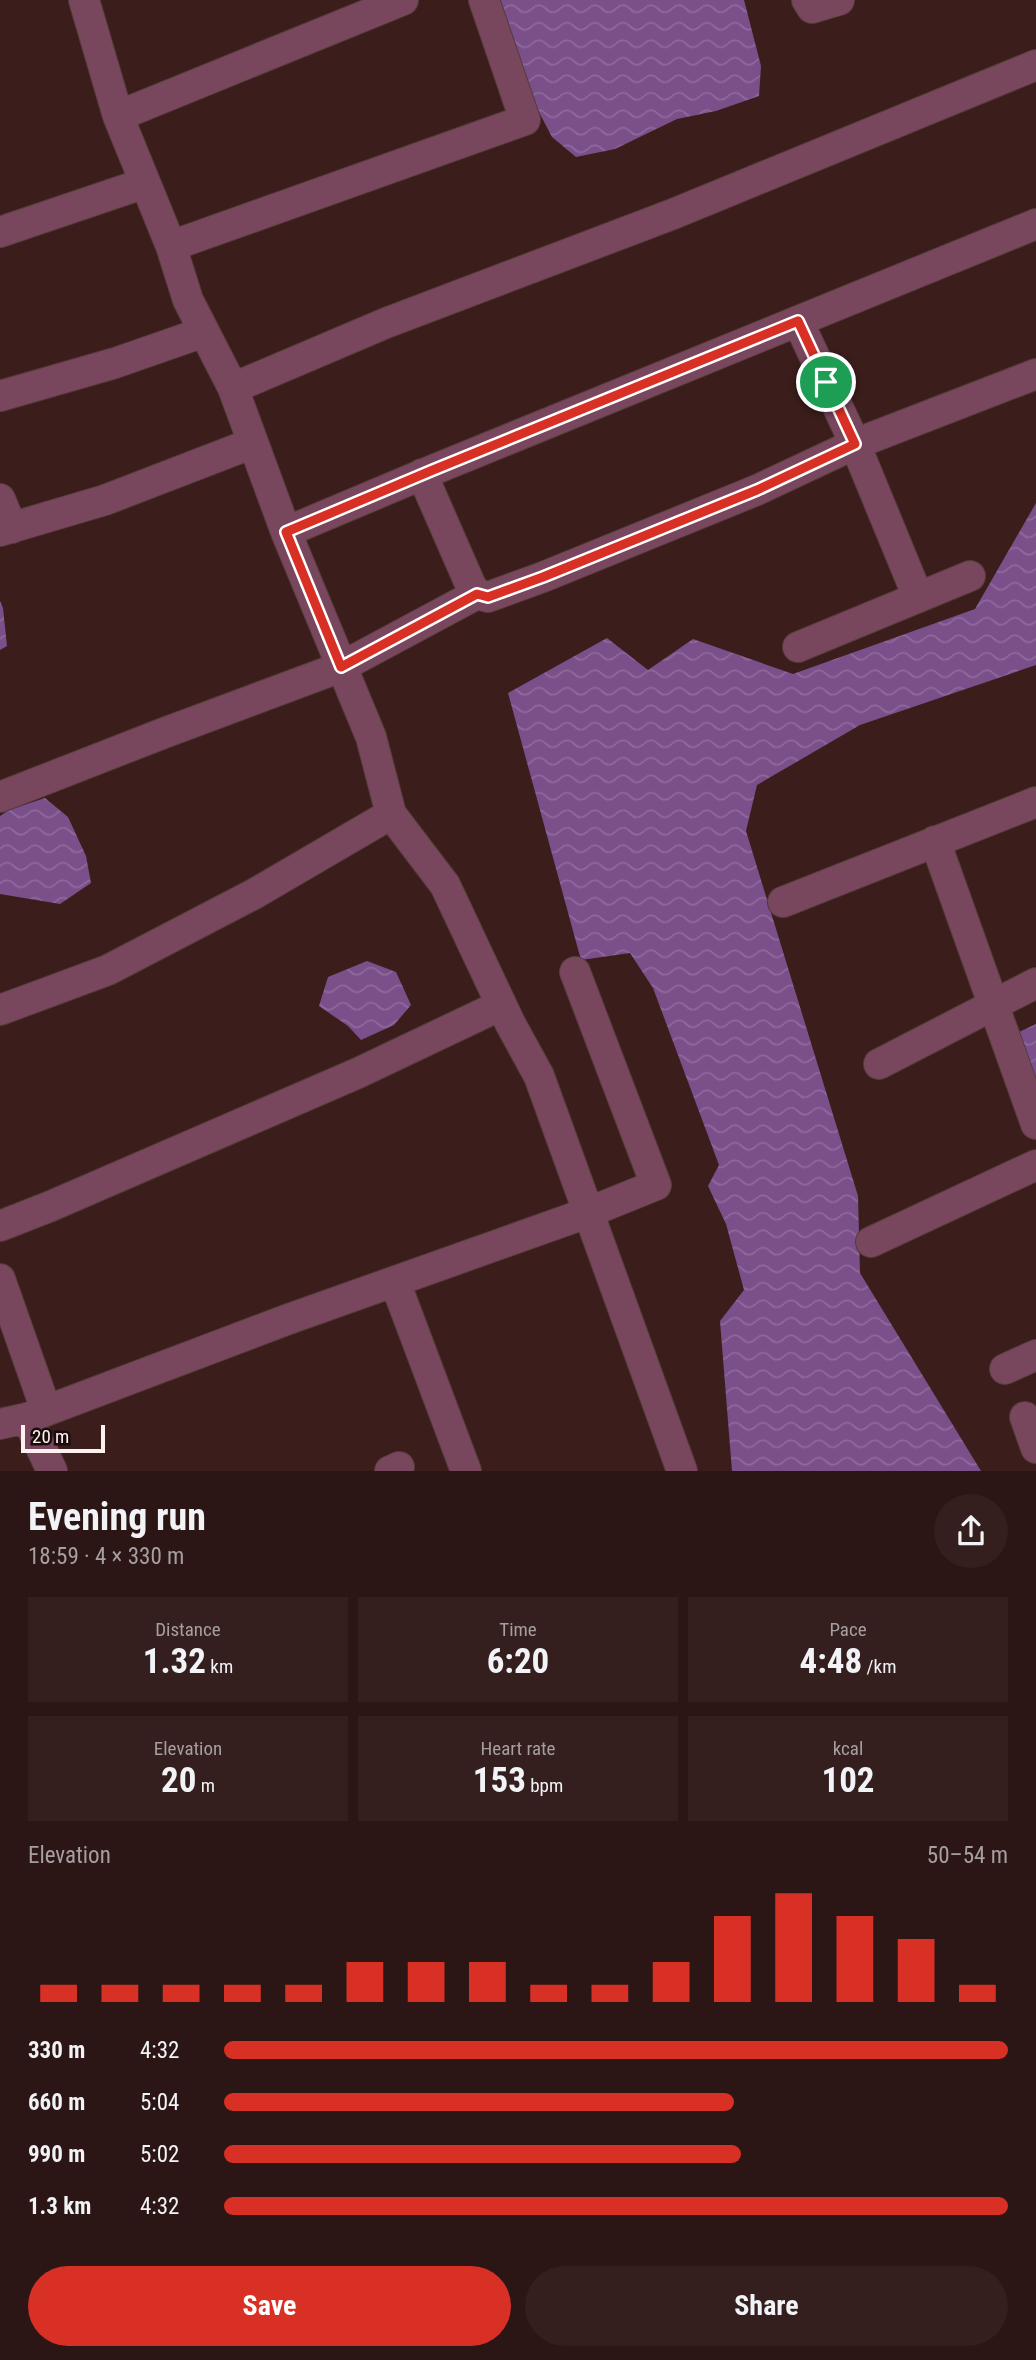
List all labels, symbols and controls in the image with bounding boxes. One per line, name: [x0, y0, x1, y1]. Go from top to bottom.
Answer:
pin: [796, 352, 856, 412]
icon: arrive: [807, 363, 845, 401]
scale bar: [21, 1422, 105, 1454]
text: 20 m: [32, 1425, 69, 1448]
button: share: [934, 1494, 1008, 1568]
text: Evening run: [28, 1495, 206, 1539]
text: 18:59 · 4 × 330 m: [28, 1543, 184, 1570]
text: Distance: [155, 1618, 221, 1641]
text: Time: [499, 1618, 537, 1641]
text: Pace: [829, 1618, 867, 1641]
text: 1.32: [143, 1641, 206, 1682]
text: 6:20: [487, 1641, 549, 1682]
text: 4:48: [800, 1641, 862, 1682]
text: km: [206, 1655, 233, 1678]
text: /km: [862, 1655, 896, 1678]
text: Elevation: [154, 1737, 222, 1760]
text: Heart rate: [480, 1737, 556, 1760]
text: kcal: [833, 1737, 863, 1760]
text: 20: [161, 1760, 196, 1801]
text: 153: [473, 1760, 526, 1801]
text: 102: [821, 1760, 875, 1801]
text: m: [196, 1774, 215, 1797]
text: bpm: [526, 1774, 563, 1797]
text: Elevation: [28, 1842, 111, 1869]
text: 50–54 m: [927, 1842, 1008, 1869]
text: 330 m: [28, 2037, 85, 2064]
text: 4:32: [140, 2037, 179, 2064]
text: 660 m: [28, 2089, 85, 2116]
text: 5:04: [140, 2089, 179, 2116]
text: 990 m: [28, 2141, 85, 2168]
text: 5:02: [140, 2141, 179, 2168]
text: 1.3 km: [28, 2193, 91, 2220]
text: 4:32: [140, 2193, 179, 2220]
button: Save: [28, 2266, 511, 2346]
button: Share: [525, 2266, 1008, 2346]

